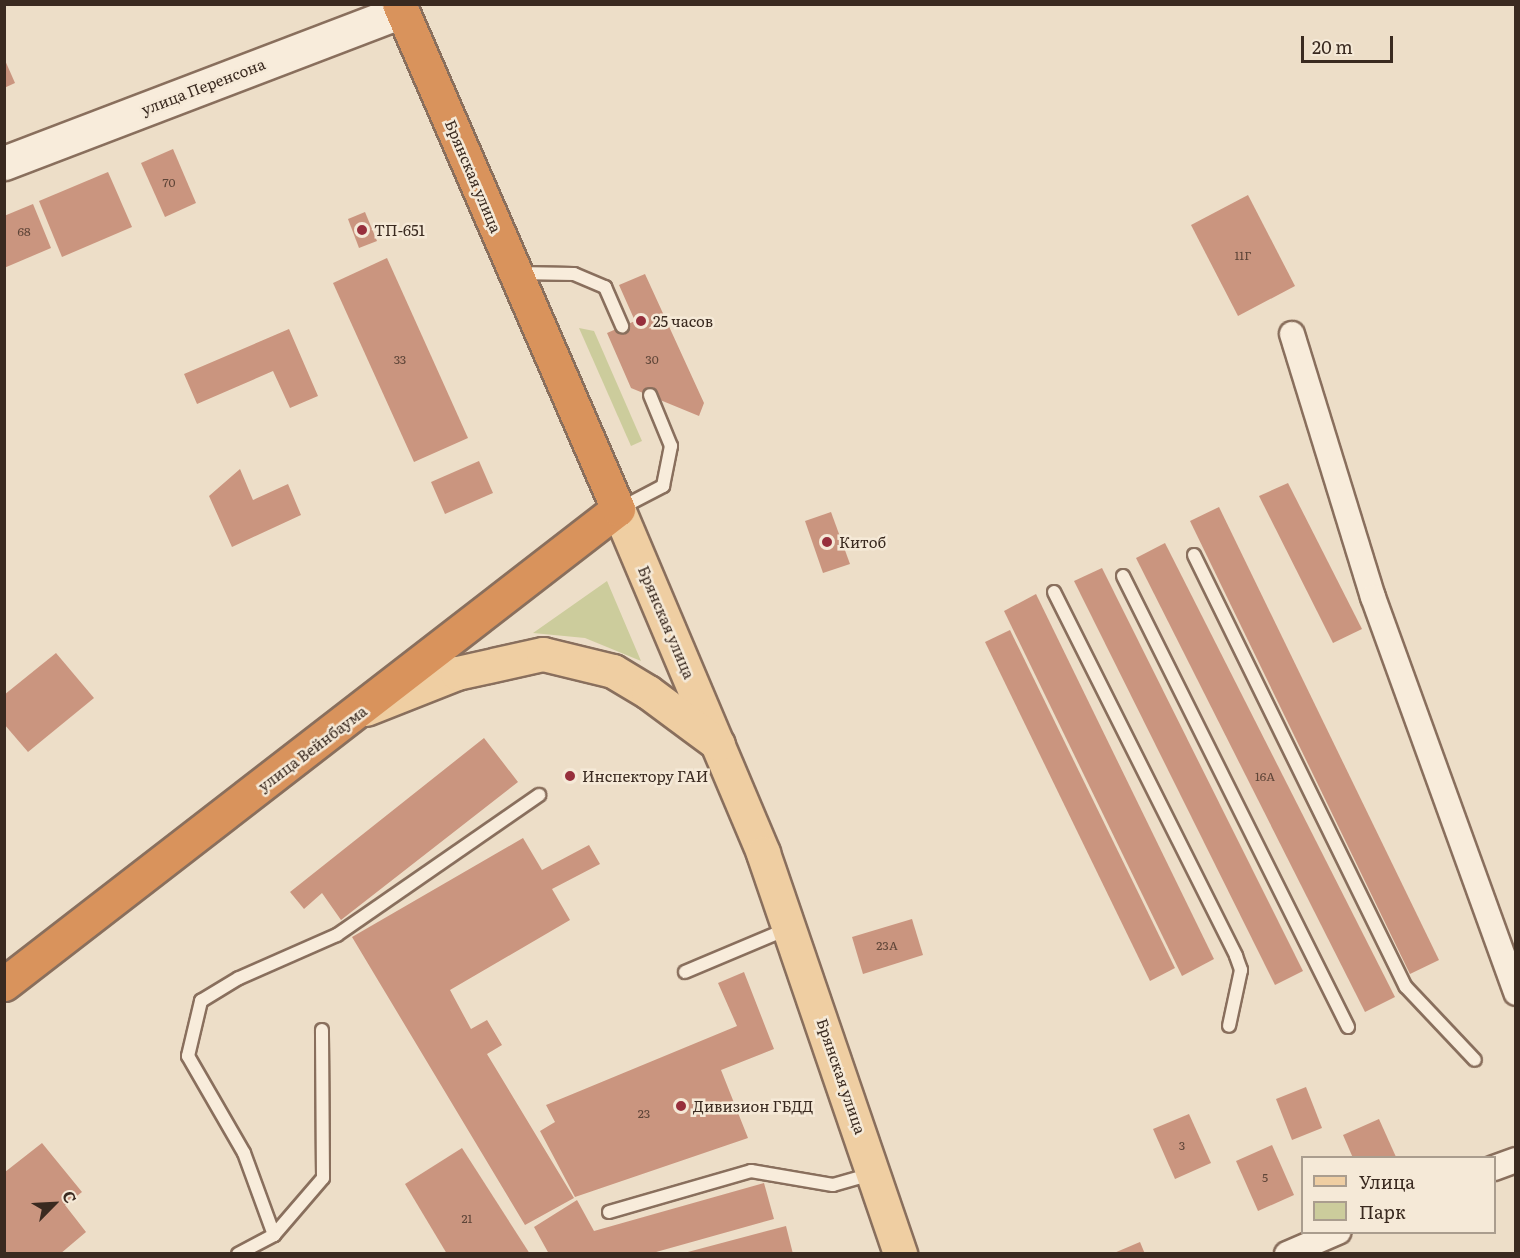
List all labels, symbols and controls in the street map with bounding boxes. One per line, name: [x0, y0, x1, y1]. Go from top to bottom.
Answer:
scale bar: [1304, 24, 1396, 62]
text: 20 m: [1312, 33, 1353, 60]
street label: улица Перенсона: [139, 54, 267, 118]
street label: Брянская улица: [442, 117, 506, 235]
house number: 70: [162, 176, 176, 190]
place label: ТП-651: [374, 221, 425, 239]
marker: ТП-651: [355, 223, 369, 237]
house number: 68: [17, 225, 31, 239]
house number: 11Г: [1234, 249, 1252, 263]
place label: 25 часов: [653, 312, 713, 330]
marker: 25 часов: [634, 314, 648, 328]
house number: 33: [394, 353, 406, 367]
house number: 30: [645, 353, 659, 367]
place label: Китоб: [839, 533, 886, 551]
marker: Китоб: [820, 535, 834, 549]
street label: Брянская улица: [635, 563, 699, 681]
street label: улица Вейнбаума: [254, 701, 370, 795]
place label: Инспектору ГАИ: [582, 767, 708, 785]
marker: Инспектору ГАИ: [563, 769, 577, 783]
house number: 16А: [1255, 770, 1275, 784]
house number: 23А: [876, 939, 898, 953]
street label: Брянская улица: [814, 1016, 870, 1136]
place label: Дивизион ГБДД: [693, 1097, 813, 1115]
marker: Дивизион ГБДД: [674, 1099, 688, 1113]
house number: 23: [638, 1107, 650, 1121]
house number: 3: [1179, 1139, 1185, 1153]
legend: [1301, 1156, 1496, 1234]
text: Улица: [1359, 1168, 1415, 1195]
house number: 5: [1262, 1171, 1268, 1185]
north arrow: [24, 1174, 84, 1234]
text: С: [57, 1187, 84, 1207]
text: Парк: [1359, 1198, 1406, 1225]
house number: 21: [462, 1212, 472, 1226]

